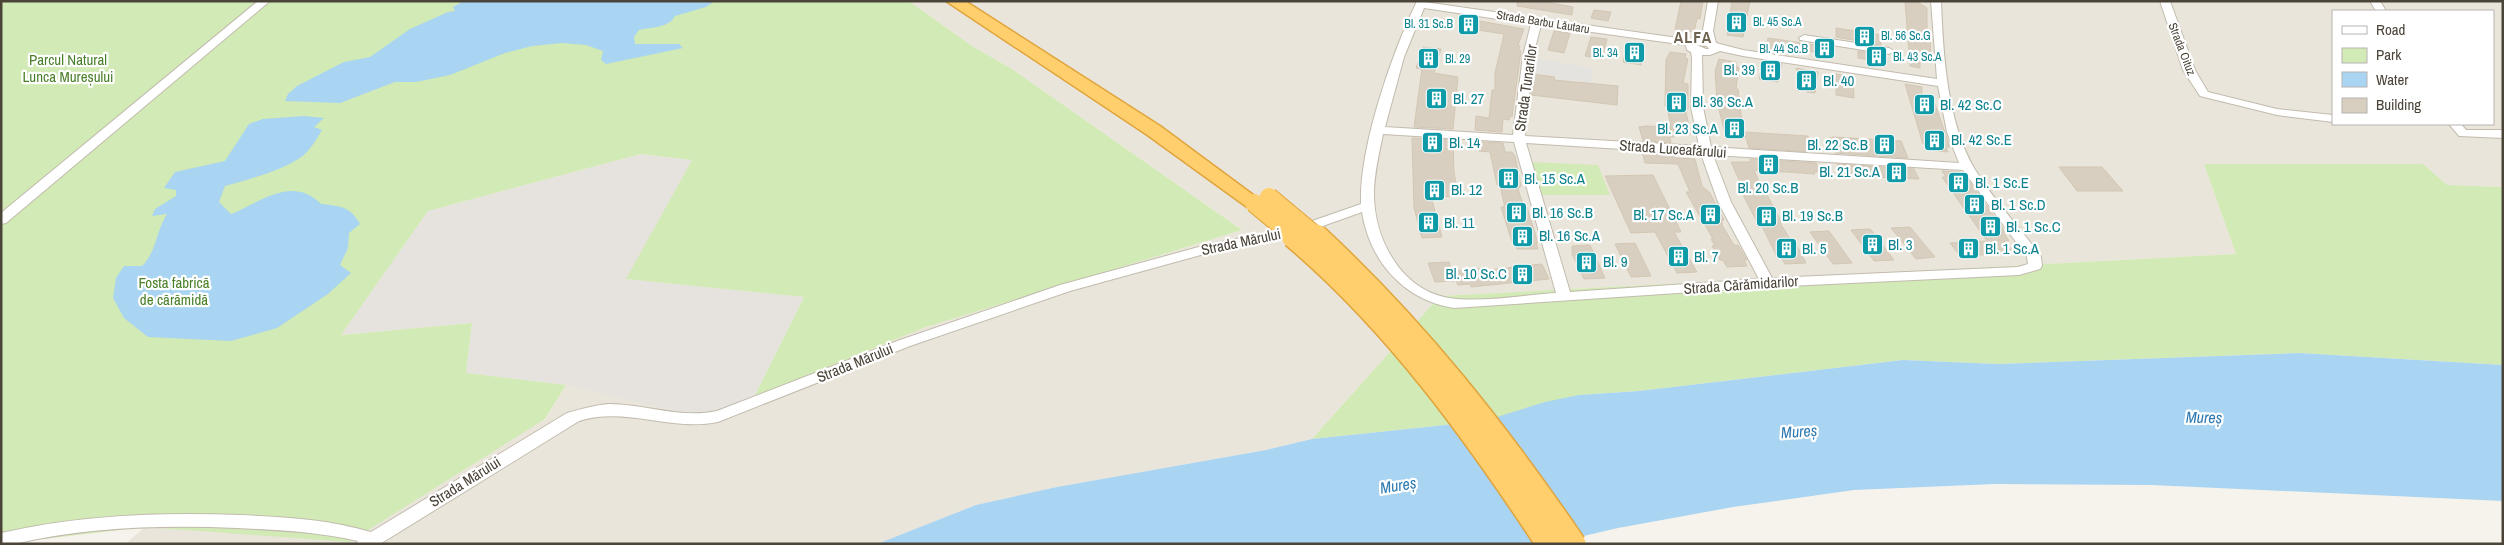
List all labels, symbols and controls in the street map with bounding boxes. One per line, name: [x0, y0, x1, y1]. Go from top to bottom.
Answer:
street label: Strada Barbu Lăutaru: [1495, 7, 1591, 37]
building icon: Bl. 45 Sc.A: [1725, 10, 1749, 34]
legend: [2332, 10, 2494, 125]
building icon: Bl. 31 Sc.B: [1457, 12, 1481, 36]
place label: Bl. 45 Sc.A: [1753, 14, 1802, 30]
place label: Bl. 31 Sc.B: [1404, 16, 1453, 32]
text: Road: [2376, 19, 2405, 40]
street label: Strada Oituz: [2165, 20, 2199, 78]
building icon: Bl. 56 Sc.G: [1853, 24, 1877, 48]
district label: ALFA: [1674, 26, 1712, 48]
place label: Bl. 56 Sc.G: [1881, 28, 1931, 44]
building icon: Bl. 44 Sc.B: [1812, 37, 1836, 61]
building icon: Bl. 34: [1622, 41, 1646, 65]
place label: Bl. 44 Sc.B: [1759, 41, 1808, 57]
street label: Strada Tunarilor: [1509, 43, 1542, 133]
text: Park: [2376, 44, 2402, 65]
place label: Bl. 34: [1593, 45, 1619, 61]
building icon: Bl. 43 Sc.A: [1865, 45, 1889, 69]
building icon: Bl. 29: [1417, 47, 1441, 71]
park label: Parcul Natural Lunca Mureșului: [23, 49, 113, 87]
place label: Bl. 43 Sc.A: [1893, 49, 1942, 65]
place label: Bl. 29: [1445, 51, 1470, 67]
building icon: Bl. 39: [1759, 58, 1783, 82]
place label: Bl. 39: [1724, 59, 1755, 80]
building icon: Bl. 40: [1795, 69, 1819, 93]
text: Water: [2376, 69, 2408, 90]
place label: Bl. 40: [1823, 70, 1855, 91]
building icon: Bl. 27: [1425, 87, 1449, 111]
place label: Bl. 27: [1453, 88, 1485, 109]
building icon: Bl. 36 Sc.A: [1664, 90, 1688, 114]
place label: Bl. 36 Sc.A: [1692, 91, 1754, 112]
building icon: Bl. 42 Sc.C: [1912, 93, 1936, 117]
place label: Bl. 42 Sc.C: [1940, 94, 2002, 115]
text: Building: [2376, 94, 2421, 115]
building icon: Bl. 23 Sc.A: [1722, 117, 1746, 141]
place label: Bl. 23 Sc.A: [1657, 118, 1719, 139]
building icon: Bl. 42 Sc.E: [1923, 128, 1947, 152]
place label: Bl. 42 Sc.E: [1951, 129, 2012, 150]
building icon: Bl. 14: [1421, 131, 1445, 155]
place label: Bl. 14: [1449, 132, 1481, 153]
building icon: Bl. 22 Sc.B: [1872, 133, 1896, 157]
street label: Strada Luceafărului: [1619, 134, 1727, 163]
place label: Bl. 22 Sc.B: [1807, 134, 1868, 155]
building icon: Bl. 20 Sc.B: [1756, 153, 1780, 177]
building icon: Bl. 21 Sc.A: [1884, 160, 1908, 184]
place label: Bl. 21 Sc.A: [1819, 161, 1881, 182]
building icon: Bl. 15 Sc.A: [1496, 167, 1520, 191]
place label: Bl. 15 Sc.A: [1524, 168, 1586, 189]
building icon: Bl. 1 Sc.E: [1947, 171, 1971, 195]
place label: Bl. 1 Sc.E: [1975, 172, 2029, 193]
place label: Bl. 20 Sc.B: [1738, 177, 1798, 198]
building icon: Bl. 12: [1423, 178, 1447, 202]
place label: Bl. 12: [1451, 179, 1483, 200]
building icon: Bl. 1 Sc.D: [1963, 193, 1987, 217]
place label: Bl. 1 Sc.D: [1991, 194, 2046, 215]
building icon: Bl. 16 Sc.B: [1504, 201, 1528, 225]
place label: Bl. 16 Sc.B: [1532, 202, 1593, 223]
building icon: Bl. 17 Sc.A: [1698, 203, 1722, 227]
place label: Bl. 17 Sc.A: [1633, 204, 1695, 225]
building icon: Bl. 19 Sc.B: [1754, 204, 1778, 228]
place label: Bl. 19 Sc.B: [1782, 205, 1843, 226]
building icon: Bl. 11: [1416, 211, 1440, 235]
place label: Bl. 11: [1444, 212, 1475, 233]
building icon: Bl. 1 Sc.C: [1978, 215, 2002, 239]
place label: Bl. 1 Sc.C: [2006, 216, 2061, 237]
street label: Strada Mărului: [1199, 223, 1283, 260]
building icon: Bl. 16 Sc.A: [1511, 224, 1535, 248]
place label: Bl. 16 Sc.A: [1539, 225, 1601, 246]
building icon: Bl. 3: [1860, 233, 1884, 257]
place label: Bl. 3: [1888, 234, 1913, 255]
building icon: Bl. 5: [1774, 237, 1798, 261]
building icon: Bl. 1 Sc.A: [1957, 237, 1981, 261]
place label: Bl. 5: [1802, 238, 1827, 259]
place label: Bl. 1 Sc.A: [1985, 238, 2040, 259]
building icon: Bl. 7: [1666, 245, 1690, 269]
place label: Bl. 7: [1694, 246, 1719, 267]
building icon: Bl. 9: [1575, 250, 1599, 274]
place label: Bl. 9: [1603, 251, 1628, 272]
building icon: Bl. 10 Sc.C: [1511, 262, 1535, 286]
place label: Bl. 10 Sc.C: [1445, 263, 1507, 284]
street label: Strada Cărămidarilor: [1683, 270, 1799, 299]
park label: Fosta fabrică de cărămidă: [138, 272, 210, 310]
street label: Strada Mărului: [813, 338, 896, 387]
water label: Mureș: [2186, 406, 2223, 428]
water label: Mureș: [1780, 419, 1818, 443]
street label: Strada Mărului: [425, 451, 505, 512]
water label: Mureș: [1378, 471, 1418, 499]

